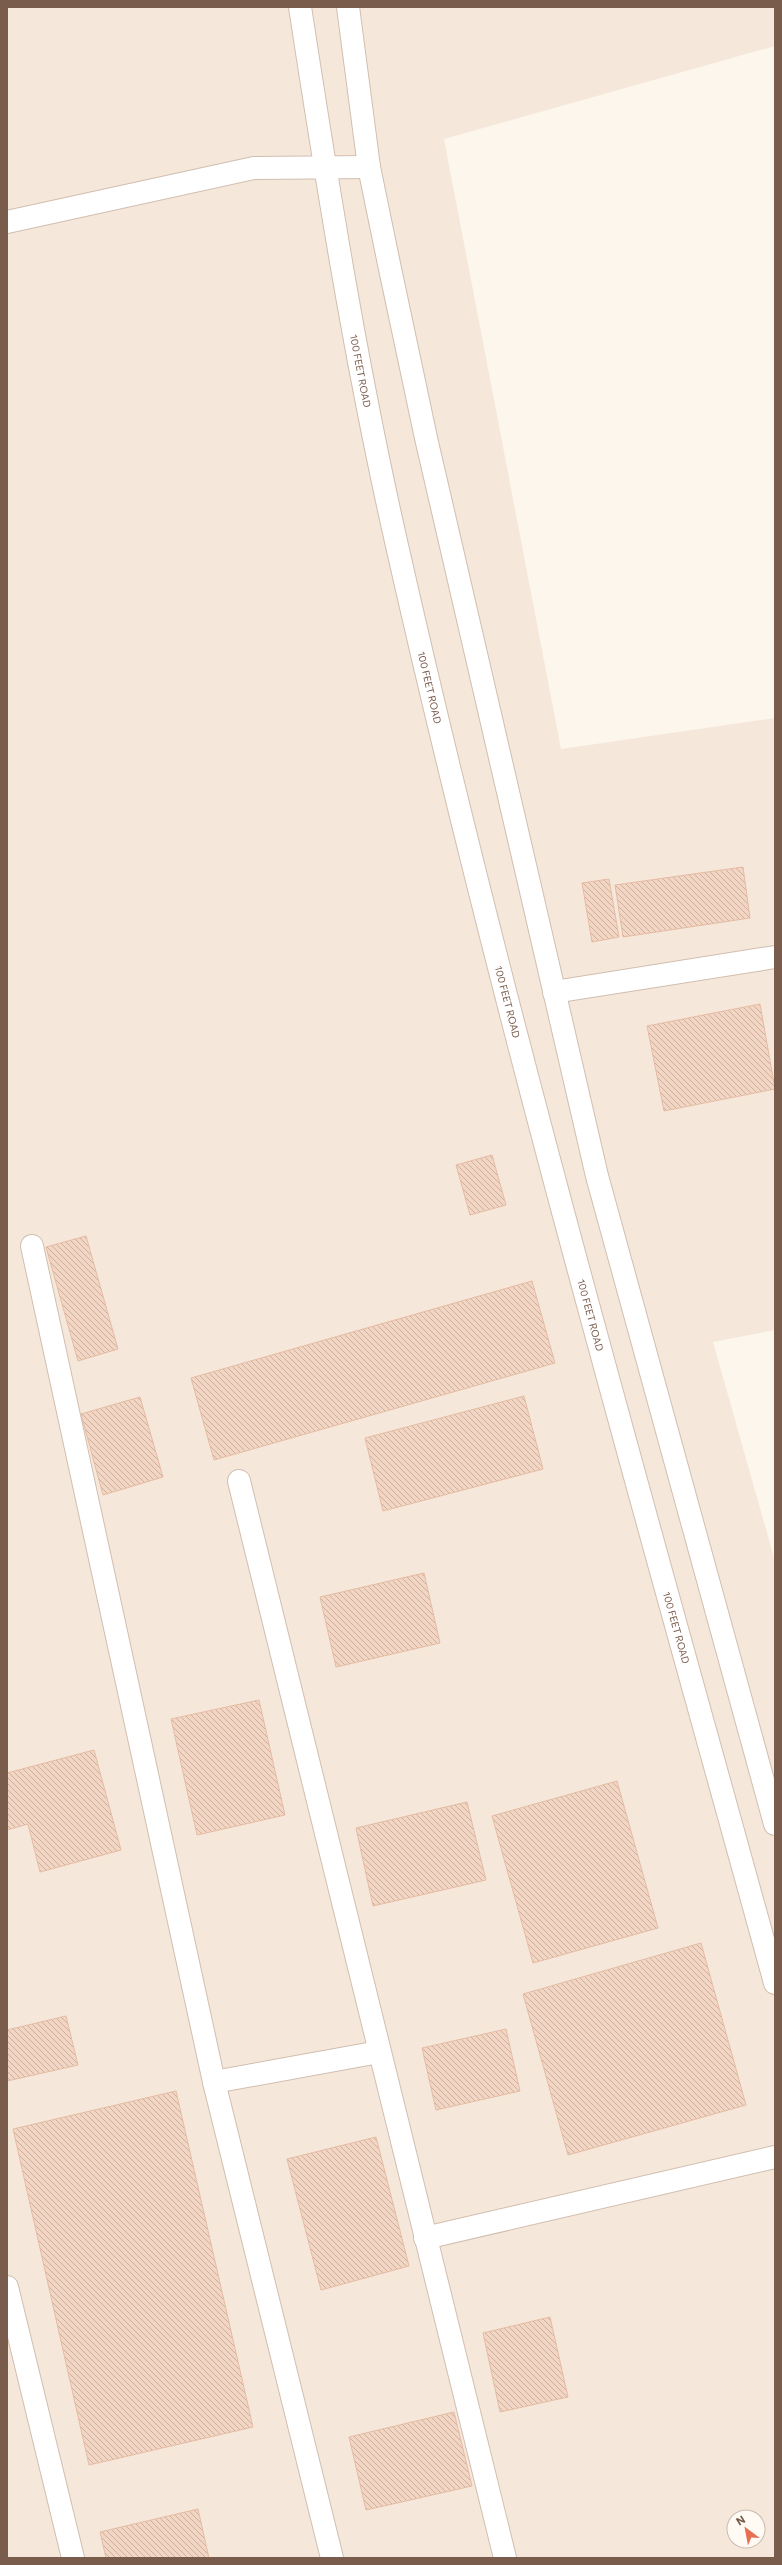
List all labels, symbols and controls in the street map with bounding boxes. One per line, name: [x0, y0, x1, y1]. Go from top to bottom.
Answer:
street label: 100 FEET ROAD: [348, 334, 374, 408]
street label: 100 FEET ROAD: [416, 650, 444, 725]
street label: 100 FEET ROAD: [493, 965, 523, 1039]
street label: 100 FEET ROAD: [575, 1278, 606, 1352]
street label: 100 FEET ROAD: [661, 1590, 692, 1665]
north arrow: [726, 2509, 766, 2549]
text: N: [733, 2512, 747, 2528]

